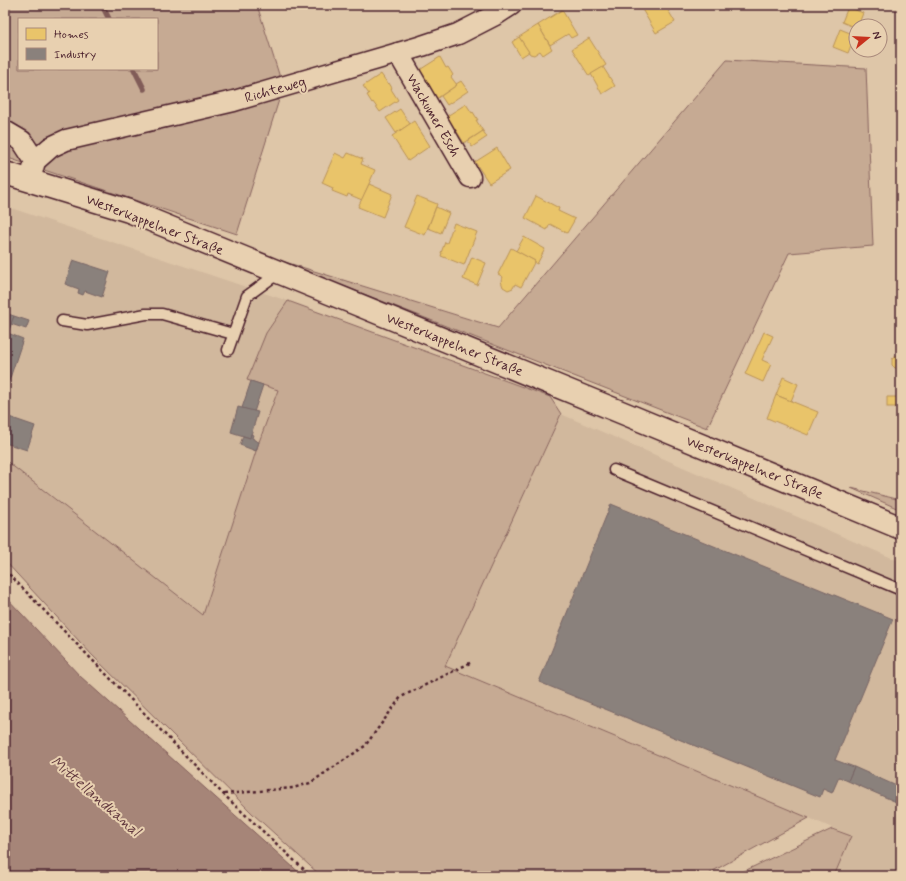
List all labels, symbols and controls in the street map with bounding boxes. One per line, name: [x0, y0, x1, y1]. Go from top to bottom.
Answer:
legend: [18, 18, 158, 70]
north arrow: [848, 18, 888, 58]
text: Homes: [54, 27, 89, 43]
text: N: [869, 30, 884, 41]
text: Industry: [54, 47, 96, 63]
street label: Wackumer Esch: [402, 71, 464, 160]
street label: Richteweg: [243, 73, 308, 108]
street label: Westerkappelner Straße: [83, 190, 226, 260]
street label: Westerkappelner Straße: [383, 309, 526, 381]
street label: Westerkappelner Straße: [683, 432, 826, 504]
water label: Mittellandkanal: [46, 752, 146, 842]

